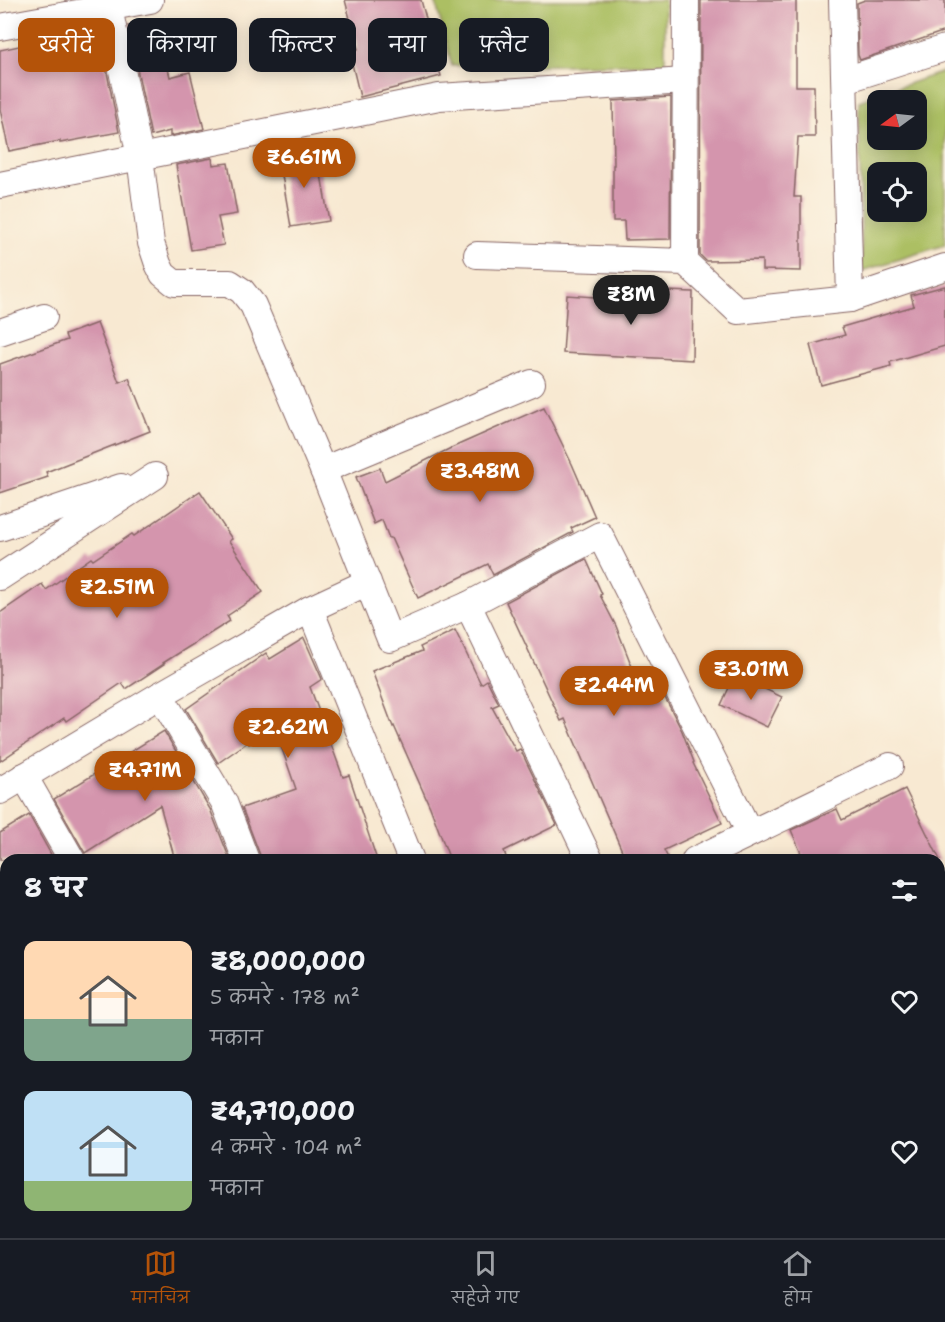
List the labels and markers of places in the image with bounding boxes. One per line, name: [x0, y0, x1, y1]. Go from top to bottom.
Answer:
pin: ₹6.61M: [255, 138, 353, 189]
pin: ₹8M: [602, 275, 660, 326]
pin: ₹3.48M: [431, 452, 529, 503]
pin: ₹2.51M: [68, 568, 166, 619]
pin: ₹3.01M: [702, 650, 800, 701]
pin: ₹2.44M: [565, 666, 663, 717]
pin: ₹2.62M: [239, 708, 337, 759]
pin: ₹4.71M: [96, 751, 194, 802]

